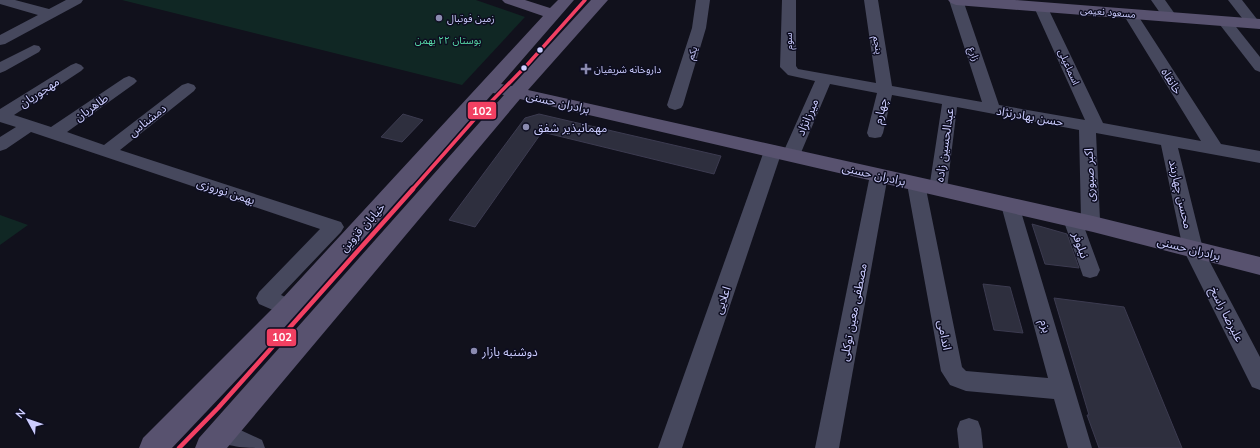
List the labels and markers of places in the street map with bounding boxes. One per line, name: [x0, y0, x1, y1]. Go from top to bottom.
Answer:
place label: زمین فوتبال: [447, 12, 495, 25]
marker: زمین فوتبال: [434, 13, 444, 23]
unlabelled marker: [535, 45, 545, 55]
unlabelled marker: [519, 63, 529, 73]
place label: داروخانه شریفیان: [594, 63, 661, 76]
marker: داروخانه شریفیان: [581, 64, 591, 74]
place label: مهمانپذیر شفق: [534, 120, 607, 136]
marker: مهمانپذیر شفق: [521, 122, 531, 132]
place label: دوشنبه بازار: [481, 344, 538, 359]
marker: دوشنبه بازار: [469, 346, 479, 356]

